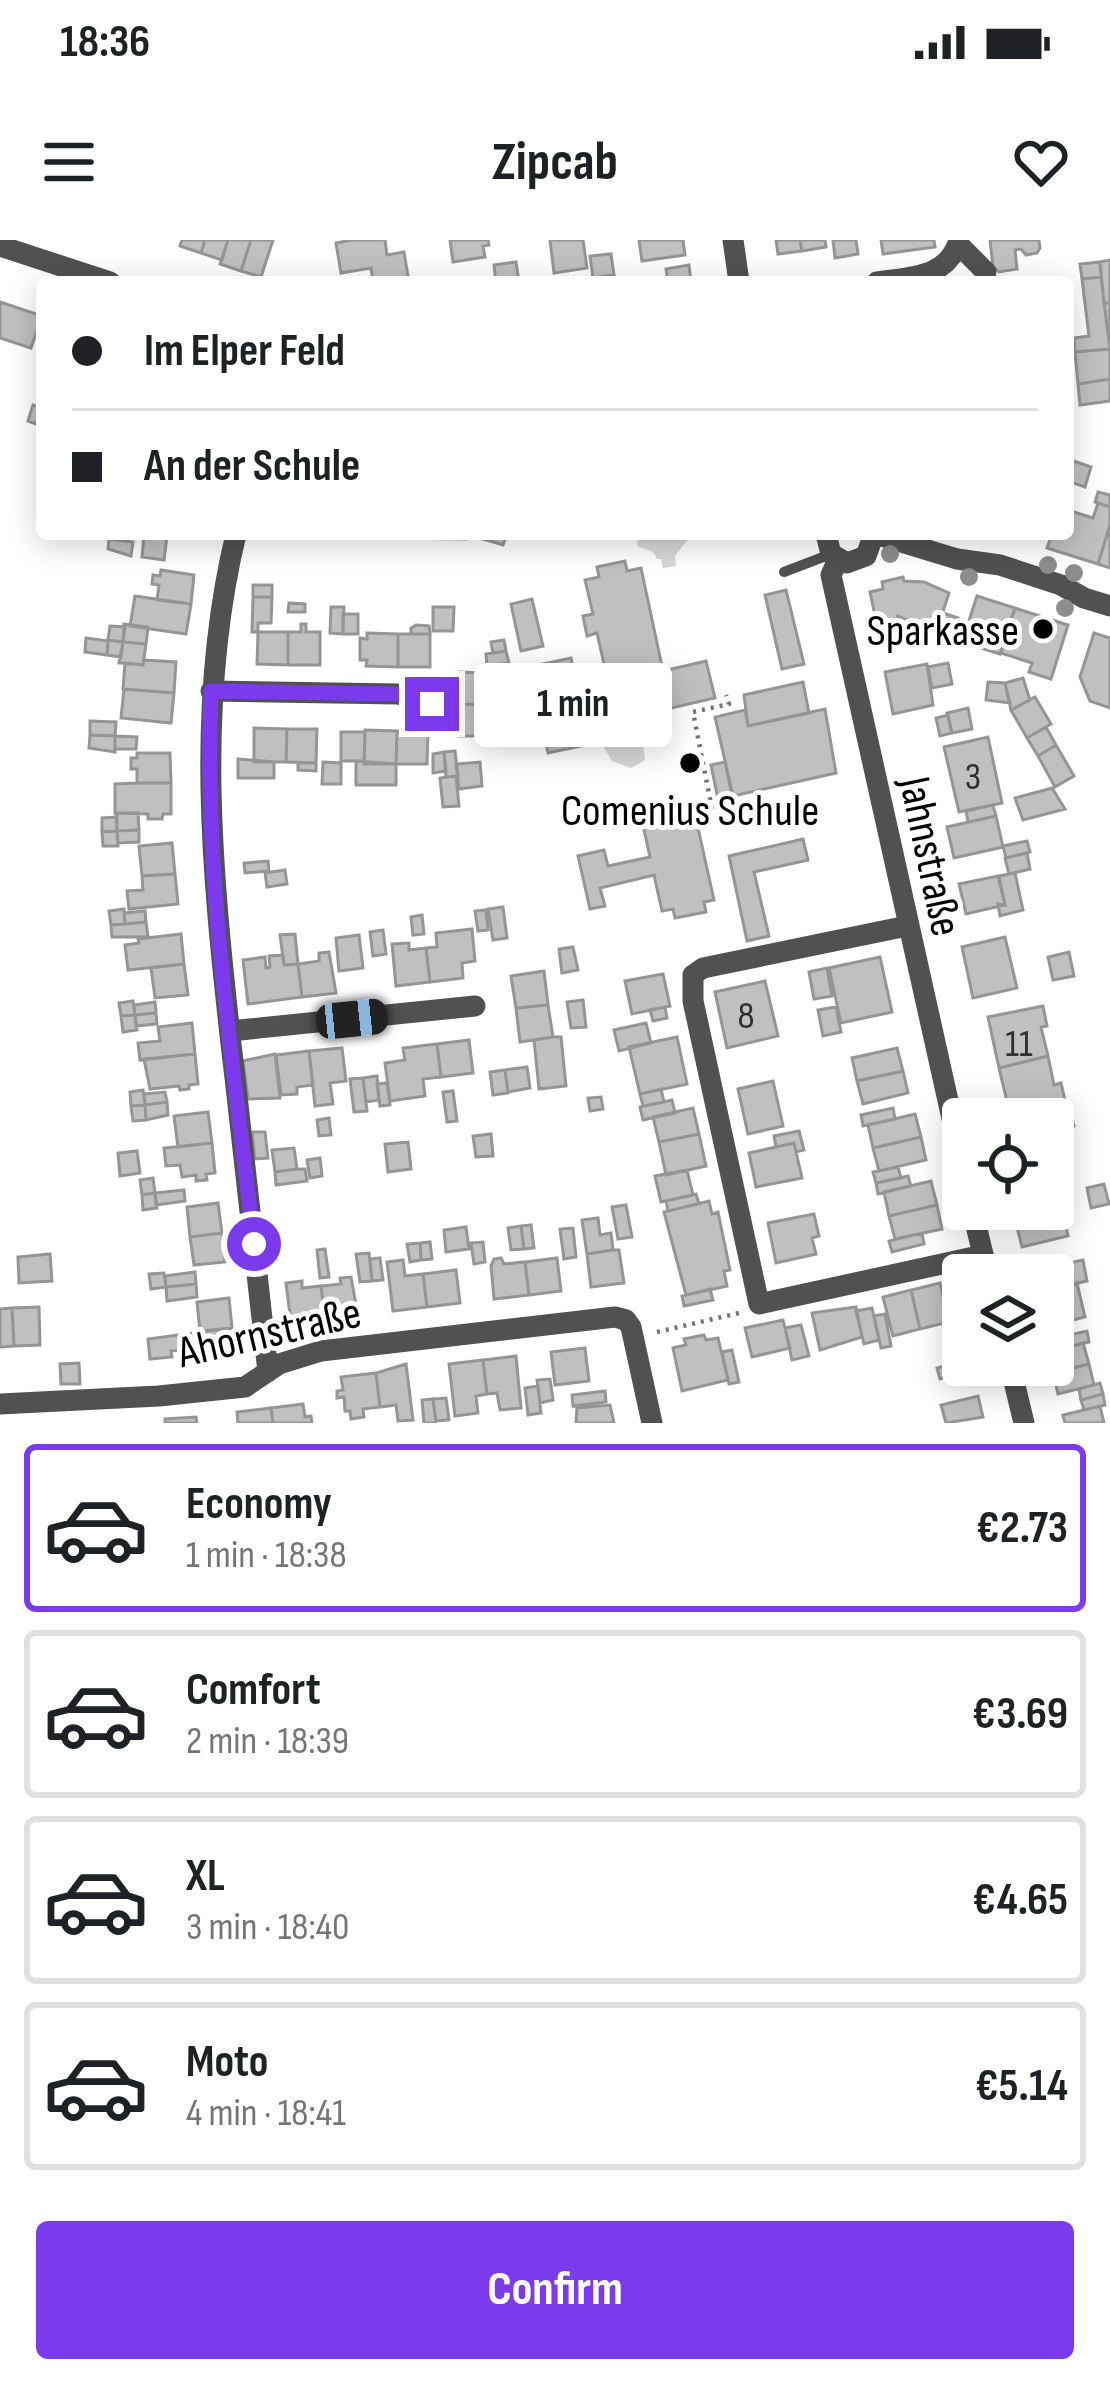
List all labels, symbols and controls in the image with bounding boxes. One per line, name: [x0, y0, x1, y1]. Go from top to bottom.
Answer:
text: 18:36: [60, 15, 150, 70]
icon: menu: [36, 129, 102, 195]
icon: heart: [1008, 129, 1074, 195]
text: Zipcab: [492, 130, 618, 195]
text: Im Elper Feld: [144, 324, 345, 379]
text: An der Schule: [144, 439, 360, 494]
place label: Sparkasse: [866, 604, 1019, 659]
marker: Sparkasse: [1030, 616, 1056, 642]
callout: 1 min: [474, 662, 672, 746]
route end: [405, 677, 459, 731]
text: 1 min: [537, 681, 609, 728]
marker: Comenius Schule: [677, 750, 703, 776]
house number: 3: [965, 754, 981, 801]
street label: Jahnstraße: [886, 771, 973, 941]
place label: Comenius Schule: [561, 784, 819, 839]
house number: 8: [737, 993, 755, 1040]
car: [314, 997, 390, 1041]
house number: 11: [1005, 1021, 1033, 1068]
map controls: [942, 1098, 1074, 1386]
button: locate: [942, 1098, 1074, 1230]
route start: [227, 1217, 281, 1271]
button: layers: [942, 1254, 1074, 1386]
street label: Ahornstraße: [172, 1286, 367, 1381]
icon: car: [42, 1474, 150, 1582]
text: Economy: [186, 1477, 332, 1532]
text: €2.73: [976, 1501, 1068, 1556]
text: 1 min · 18:38: [186, 1532, 347, 1579]
icon: car: [42, 1660, 150, 1768]
text: Comfort: [186, 1663, 321, 1718]
text: €3.69: [972, 1687, 1068, 1742]
text: 2 min · 18:39: [186, 1718, 349, 1765]
icon: car: [42, 1846, 150, 1954]
text: XL: [186, 1849, 225, 1904]
text: €4.65: [972, 1873, 1068, 1928]
text: 3 min · 18:40: [186, 1904, 350, 1951]
icon: car: [42, 2032, 150, 2140]
text: Moto: [186, 2035, 268, 2090]
text: €5.14: [975, 2059, 1068, 2114]
text: 4 min · 18:41: [186, 2090, 346, 2137]
button: Confirm: [36, 2221, 1074, 2359]

